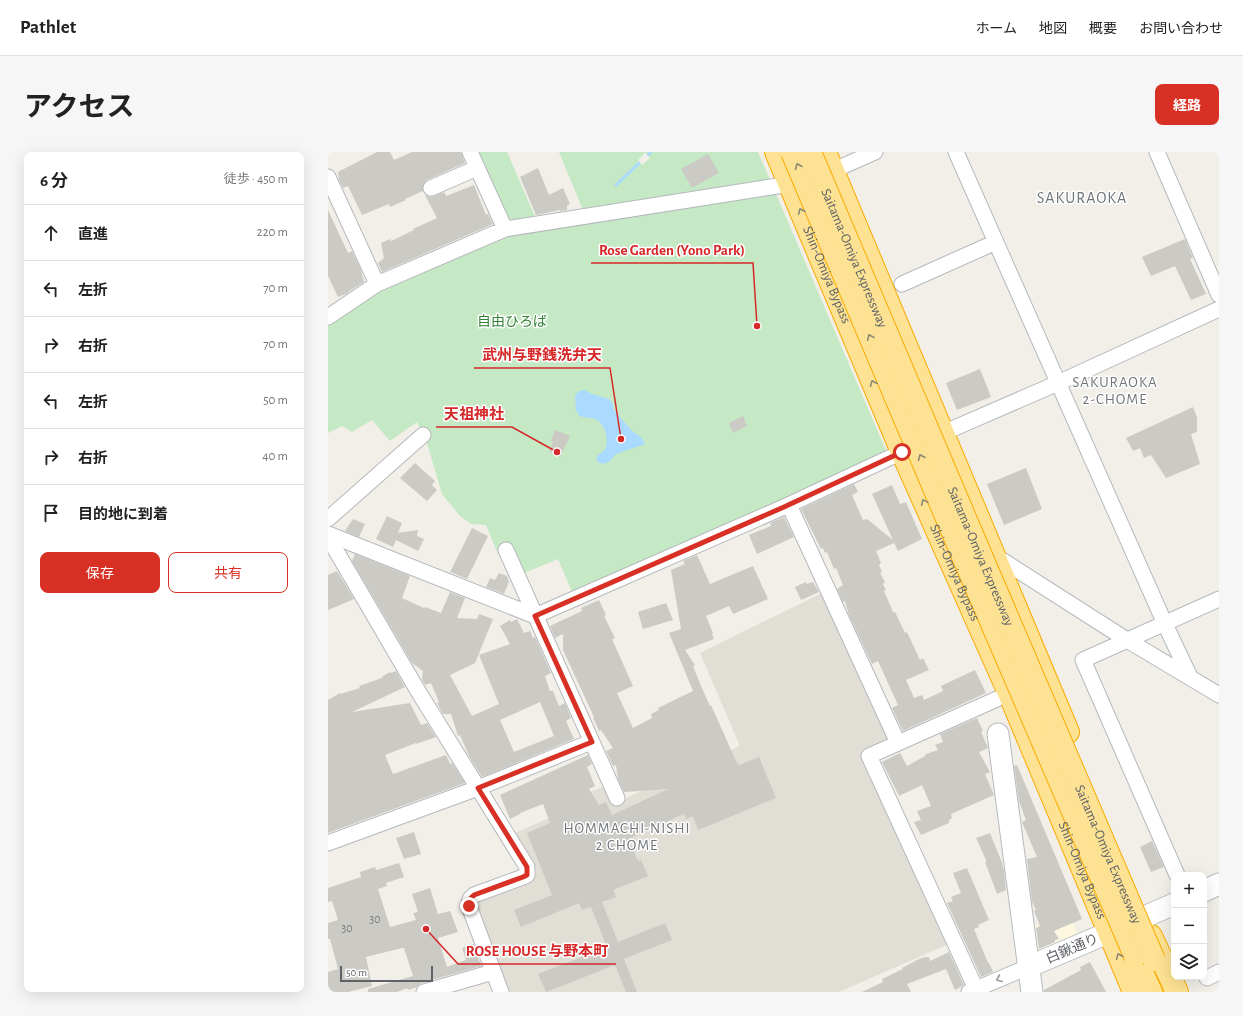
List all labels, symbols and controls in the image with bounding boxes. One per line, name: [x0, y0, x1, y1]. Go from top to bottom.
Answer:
text: Pathlet: [20, 18, 76, 37]
text: ホーム: [975, 22, 1017, 36]
text: 地図: [1039, 22, 1067, 36]
text: 概要: [1089, 22, 1117, 36]
text: お問い合わせ: [1139, 22, 1223, 36]
button: 経路: [1155, 84, 1219, 125]
text: アクセス: [24, 94, 135, 122]
one-way arrow: [795, 163, 803, 170]
text: 6 分: [40, 172, 68, 189]
text: 徒歩 · 450 m: [224, 173, 288, 186]
street label: Saitama-Omiya Expressway: [818, 187, 890, 330]
district label: SAKURAOKA: [1037, 190, 1127, 206]
one-way arrow: [798, 208, 806, 216]
icon: ahead: [40, 222, 62, 244]
street label: Shin-Omiya Bypass: [800, 224, 853, 326]
text: 220 m: [257, 226, 288, 239]
text: 直進: [78, 227, 108, 242]
callout: Rose Garden (Yono Park): [591, 236, 753, 263]
text: Rose Garden (Yono Park): [599, 243, 745, 258]
icon: left: [40, 278, 62, 300]
text: 70 m: [263, 282, 288, 295]
text: 左折: [78, 283, 108, 298]
park label: 自由ひろば: [477, 314, 547, 329]
icon: right: [40, 334, 62, 356]
one-way arrow: [867, 334, 875, 341]
text: 70 m: [263, 338, 288, 351]
text: 右折: [78, 339, 108, 354]
callout: 武州与野銭洗弁天: [474, 341, 610, 368]
text: 武州与野銭洗弁天: [482, 346, 602, 363]
district label: SAKURAOKA 2-CHOME: [1072, 375, 1158, 407]
one-way arrow: [870, 379, 878, 387]
icon: left: [40, 390, 62, 412]
text: 50 m: [263, 394, 288, 407]
text: 左折: [78, 395, 108, 410]
callout: 天祖神社: [436, 400, 512, 427]
text: 天祖神社: [444, 405, 504, 422]
route start: [893, 443, 911, 461]
icon: right: [40, 446, 62, 468]
text: 40 m: [262, 450, 288, 463]
text: 右折: [78, 451, 108, 466]
one-way arrow: [918, 454, 926, 462]
street label: Saitama-Omiya Expressway: [945, 485, 1016, 628]
one-way arrow: [921, 499, 929, 506]
icon: arrive: [40, 502, 62, 524]
text: 目的地に到着: [78, 507, 168, 522]
street label: Shin-Omiya Bypass: [927, 522, 982, 623]
button: 保存: [40, 552, 160, 593]
button: 共有: [168, 552, 288, 593]
street label: Saitama-Omiya Expressway: [1072, 783, 1144, 926]
street label: Shin-Omiya Bypass: [1056, 820, 1109, 921]
district label: HOMMACHI-NISHI 2 CHOME: [563, 821, 691, 853]
map controls: [1171, 872, 1207, 980]
button: +: [1171, 872, 1207, 908]
route end: [460, 897, 478, 915]
button: −: [1171, 908, 1207, 944]
house number: 30: [369, 913, 381, 925]
house number: 30: [341, 922, 353, 934]
street label: 白鍬通り: [1043, 931, 1101, 966]
callout: ROSE HOUSE 与野本町: [458, 937, 616, 964]
text: ROSE HOUSE 与野本町: [466, 943, 608, 959]
button: layers: [1171, 944, 1207, 980]
one-way arrow: [1116, 953, 1124, 960]
scale bar: [340, 964, 433, 983]
text: 50 m: [346, 967, 367, 978]
one-way arrow: [995, 975, 1002, 983]

